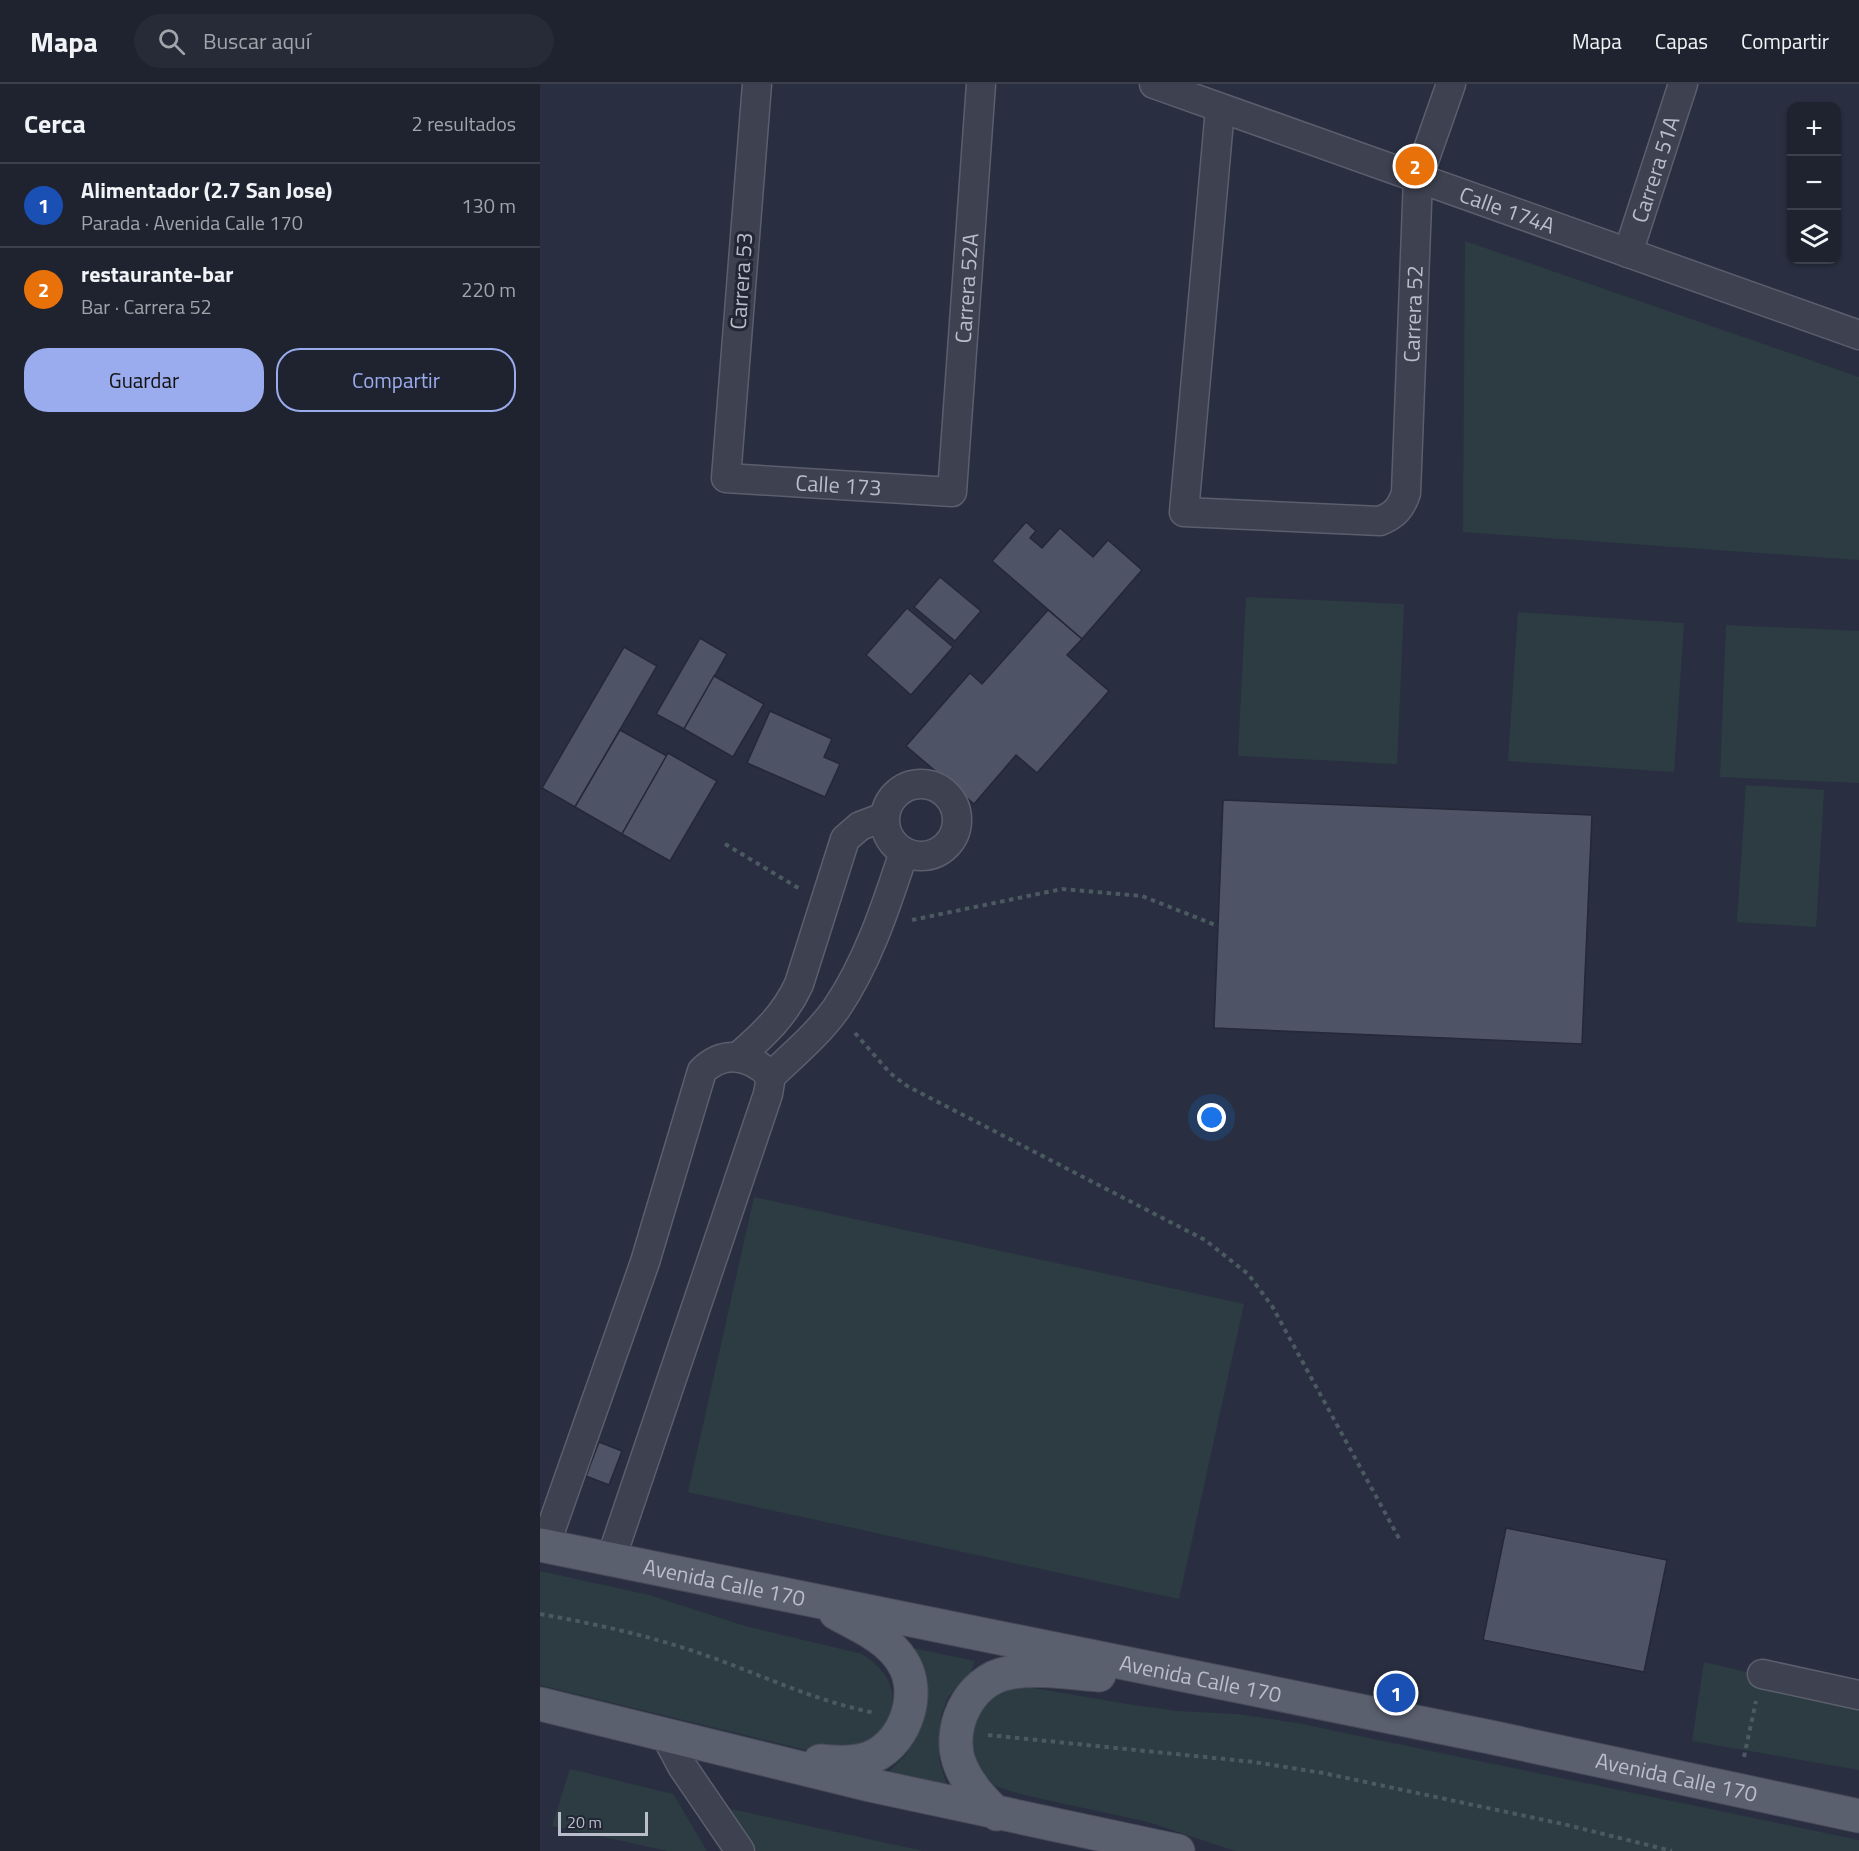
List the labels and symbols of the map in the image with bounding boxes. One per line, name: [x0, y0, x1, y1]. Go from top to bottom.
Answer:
street label: Carrera 51A: [1622, 112, 1688, 227]
pin: 2: [1396, 144, 1434, 188]
street label: Calle 174A: [1455, 177, 1560, 242]
street label: Carrera 53: [721, 231, 761, 331]
street label: Carrera 52A: [946, 232, 987, 344]
street label: Carrera 52: [1394, 264, 1432, 363]
street label: Calle 173: [795, 465, 883, 505]
your location: [1197, 1103, 1226, 1132]
street label: Avenida Calle 170: [640, 1549, 808, 1615]
street label: Avenida Calle 170: [1117, 1646, 1285, 1711]
pin: 1: [1376, 1670, 1416, 1716]
street label: Avenida Calle 170: [1593, 1743, 1761, 1811]
scale bar: [558, 1809, 648, 1836]

